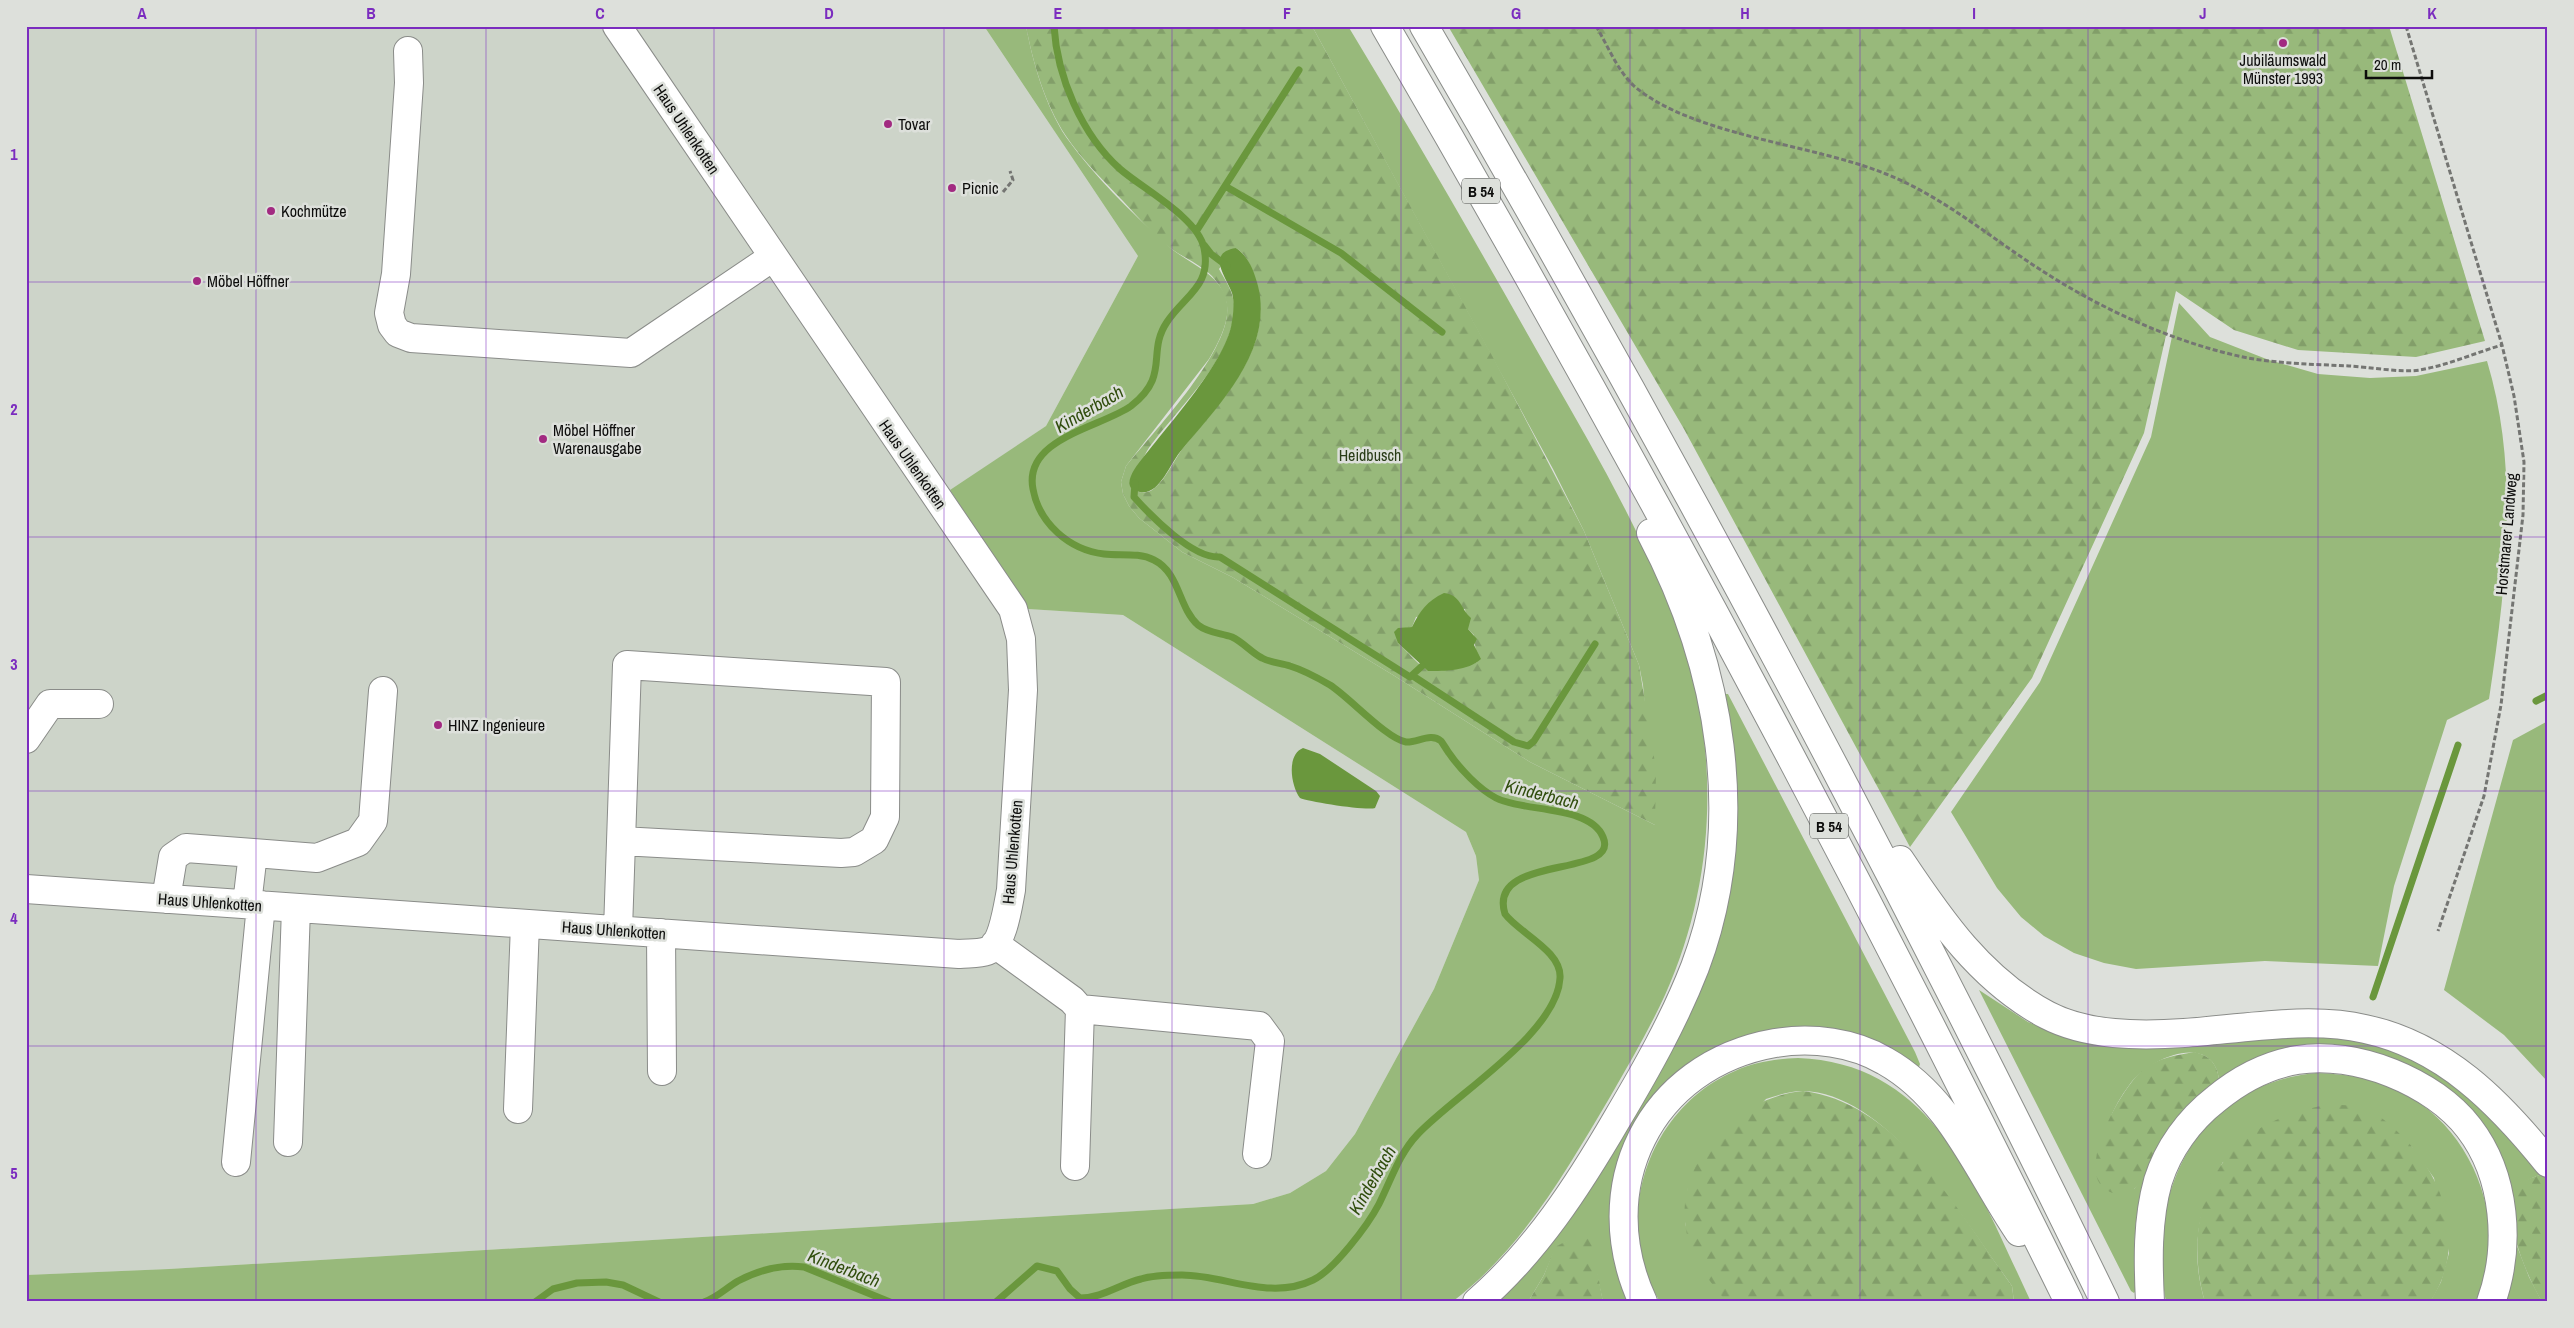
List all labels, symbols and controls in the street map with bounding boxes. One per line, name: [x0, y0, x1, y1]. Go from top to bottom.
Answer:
text: A: [137, 2, 147, 24]
text: B: [366, 2, 376, 24]
text: C: [595, 2, 605, 24]
text: D: [824, 2, 834, 24]
text: E: [1054, 2, 1063, 24]
text: F: [1283, 2, 1291, 24]
text: G: [1511, 2, 1521, 24]
text: H: [1740, 2, 1750, 24]
text: I: [1972, 2, 1976, 24]
text: J: [2199, 2, 2207, 24]
text: K: [2427, 2, 2437, 24]
marker: Jubiläumswald Münster 1993: [2277, 37, 2289, 49]
scale bar: [2366, 48, 2433, 80]
place label: Jubiläumswald Münster 1993: [2240, 49, 2326, 89]
text: 20 m: [2374, 54, 2401, 75]
street label: Haus Uhlenkotten: [649, 80, 725, 178]
place label: Tovar: [898, 113, 931, 135]
marker: Tovar: [882, 118, 894, 130]
text: 1: [10, 143, 18, 165]
place label: Picnic: [962, 177, 999, 199]
road number: B 54: [1462, 178, 1500, 204]
marker: Picnic: [946, 182, 958, 194]
place label: Kochmütze: [281, 200, 347, 222]
marker: Kochmütze: [265, 205, 277, 217]
place label: Möbel Höffner: [207, 270, 290, 292]
marker: Möbel Höffner: [191, 275, 203, 287]
water label: Kinderbach: [1050, 379, 1128, 439]
text: 2: [10, 398, 18, 420]
street label: Haus Uhlenkotten: [874, 415, 952, 513]
place label: Möbel Höffner Warenausgabe: [553, 419, 642, 459]
marker: Möbel Höffner Warenausgabe: [537, 433, 549, 445]
park label: Heidbusch: [1339, 444, 1401, 466]
street label: Horstmarer Landweg: [2490, 471, 2522, 596]
text: 3: [10, 653, 18, 675]
place label: HINZ Ingenieure: [448, 714, 545, 736]
marker: HINZ Ingenieure: [432, 719, 444, 731]
water label: Kinderbach: [1502, 773, 1582, 815]
street label: Haus Uhlenkotten: [996, 799, 1028, 905]
road number: B 54: [1810, 814, 1848, 838]
street label: Haus Uhlenkotten: [157, 887, 263, 917]
text: 4: [10, 907, 18, 929]
street label: Haus Uhlenkotten: [561, 915, 667, 945]
water label: Kinderbach: [1342, 1141, 1402, 1219]
text: 5: [10, 1162, 18, 1184]
water label: Kinderbach: [804, 1243, 884, 1293]

